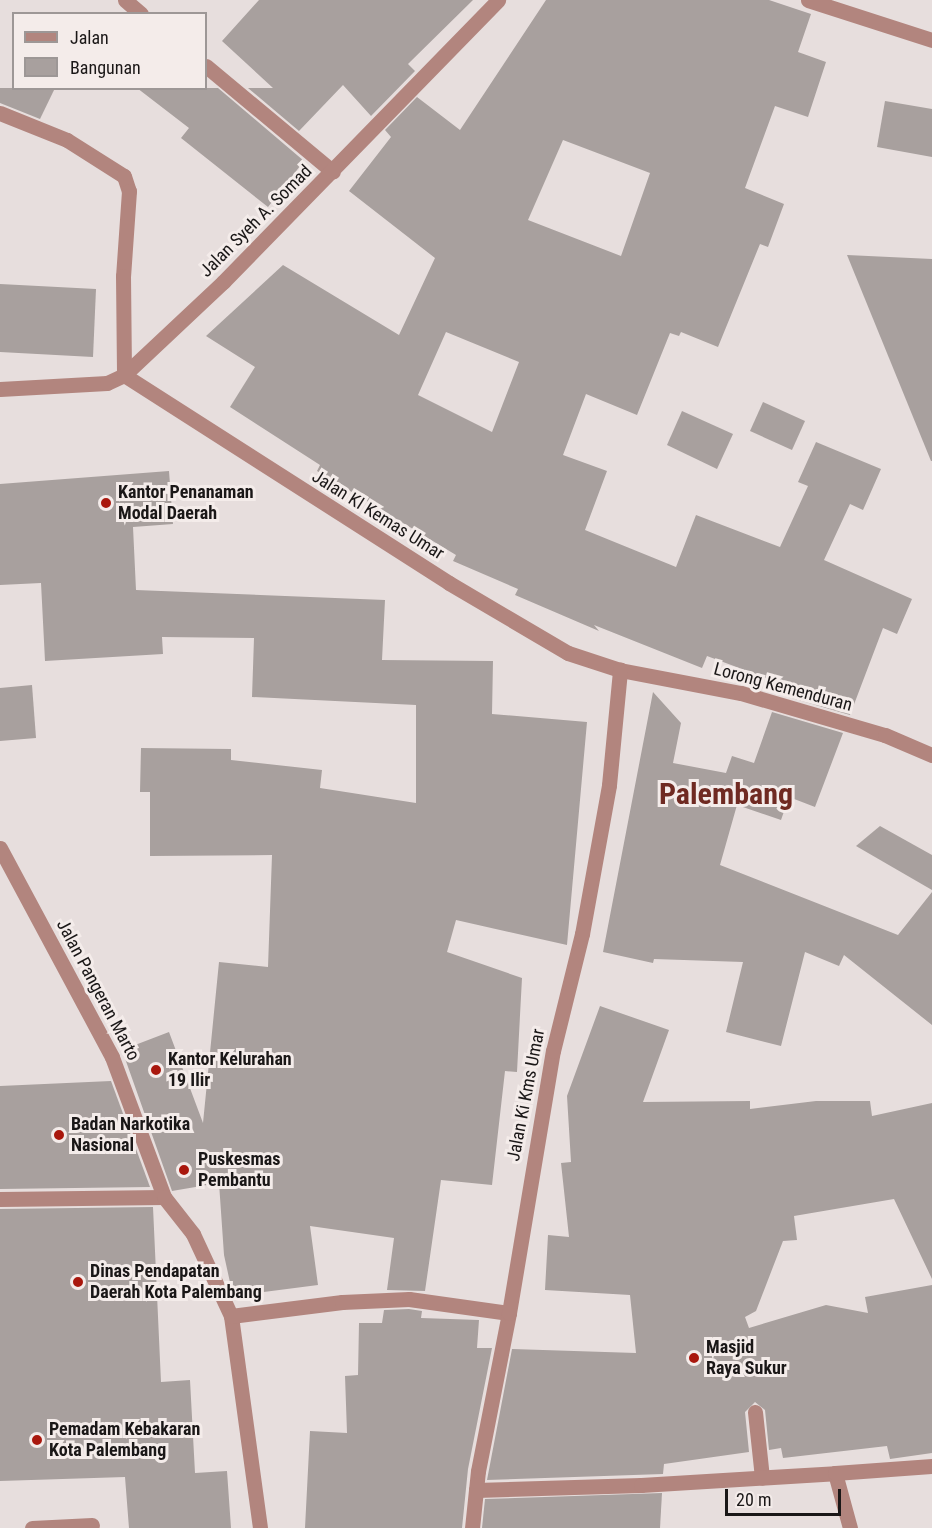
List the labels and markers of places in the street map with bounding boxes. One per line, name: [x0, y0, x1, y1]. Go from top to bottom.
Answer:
place label: Kantor Penanaman Modal Daerah: [118, 482, 254, 524]
marker: Kantor Penanaman Modal Daerah: [99, 496, 113, 510]
place label: Kantor Kelurahan 19 Ilir: [168, 1049, 292, 1092]
marker: Kantor Kelurahan 19 Ilir: [149, 1063, 163, 1077]
place label: Badan Narkotika Nasional: [71, 1114, 190, 1156]
marker: Badan Narkotika Nasional: [52, 1128, 66, 1142]
place label: Puskesmas Pembantu: [198, 1149, 280, 1192]
marker: Puskesmas Pembantu: [175, 1161, 193, 1179]
place label: Dinas Pendapatan Daerah Kota Palembang: [90, 1261, 262, 1304]
marker: Dinas Pendapatan Daerah Kota Palembang: [71, 1275, 85, 1289]
place label: Masjid Raya Sukur: [706, 1337, 787, 1380]
marker: Masjid Raya Sukur: [687, 1351, 701, 1365]
place label: Pemadam Kebakaran Kota Palembang: [49, 1419, 200, 1462]
marker: Pemadam Kebakaran Kota Palembang: [30, 1433, 44, 1447]

